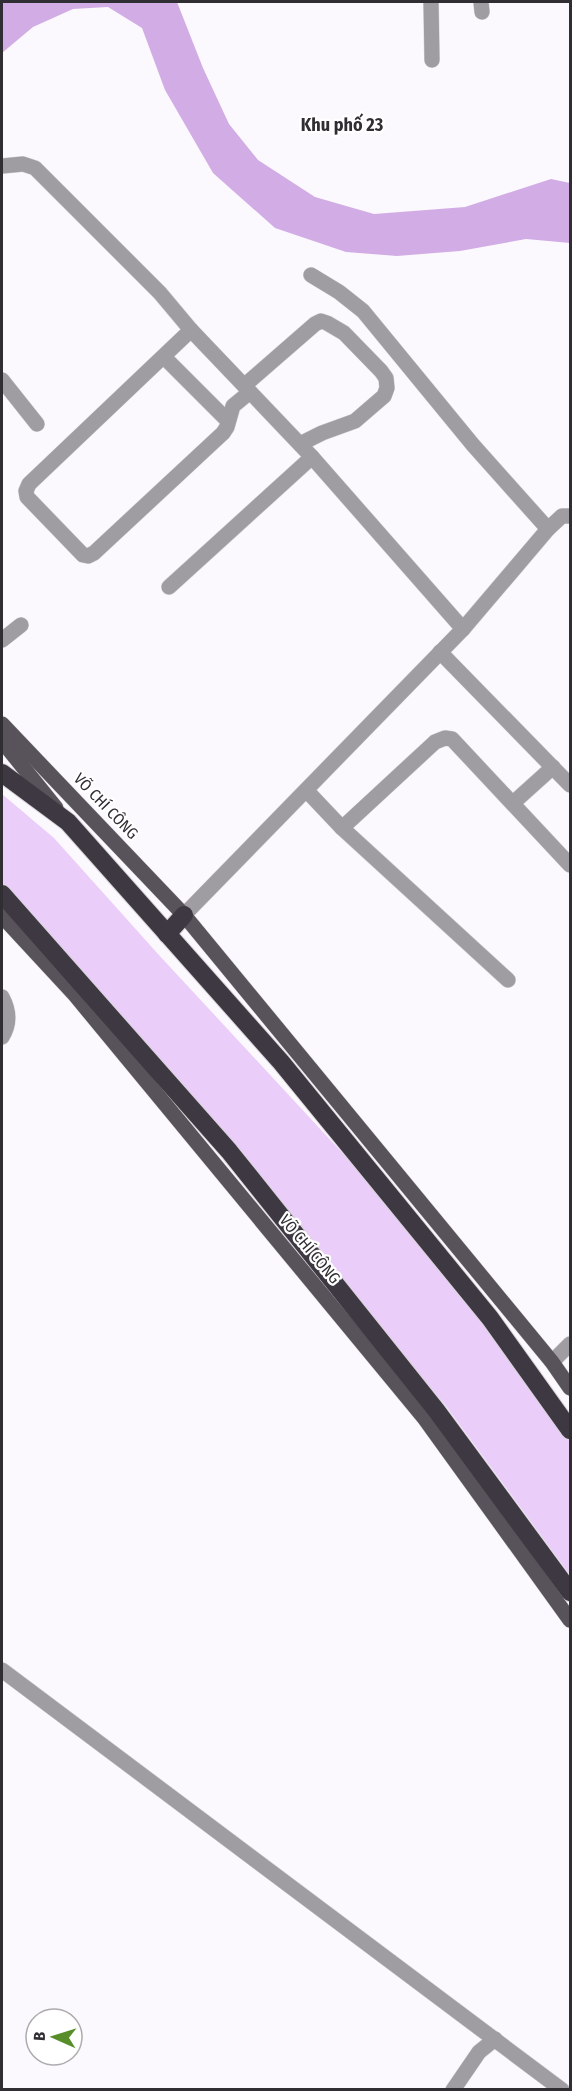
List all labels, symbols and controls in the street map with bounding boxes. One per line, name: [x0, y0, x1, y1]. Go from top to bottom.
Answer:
district label: Khu phố 23: [301, 113, 384, 136]
street label: VÕ CHÍ CÔNG: [70, 768, 143, 843]
street label: VÕ CHÍ CÔNG: [276, 1210, 345, 1287]
north arrow: [24, 2007, 84, 2067]
text: B: [30, 2031, 49, 2041]

